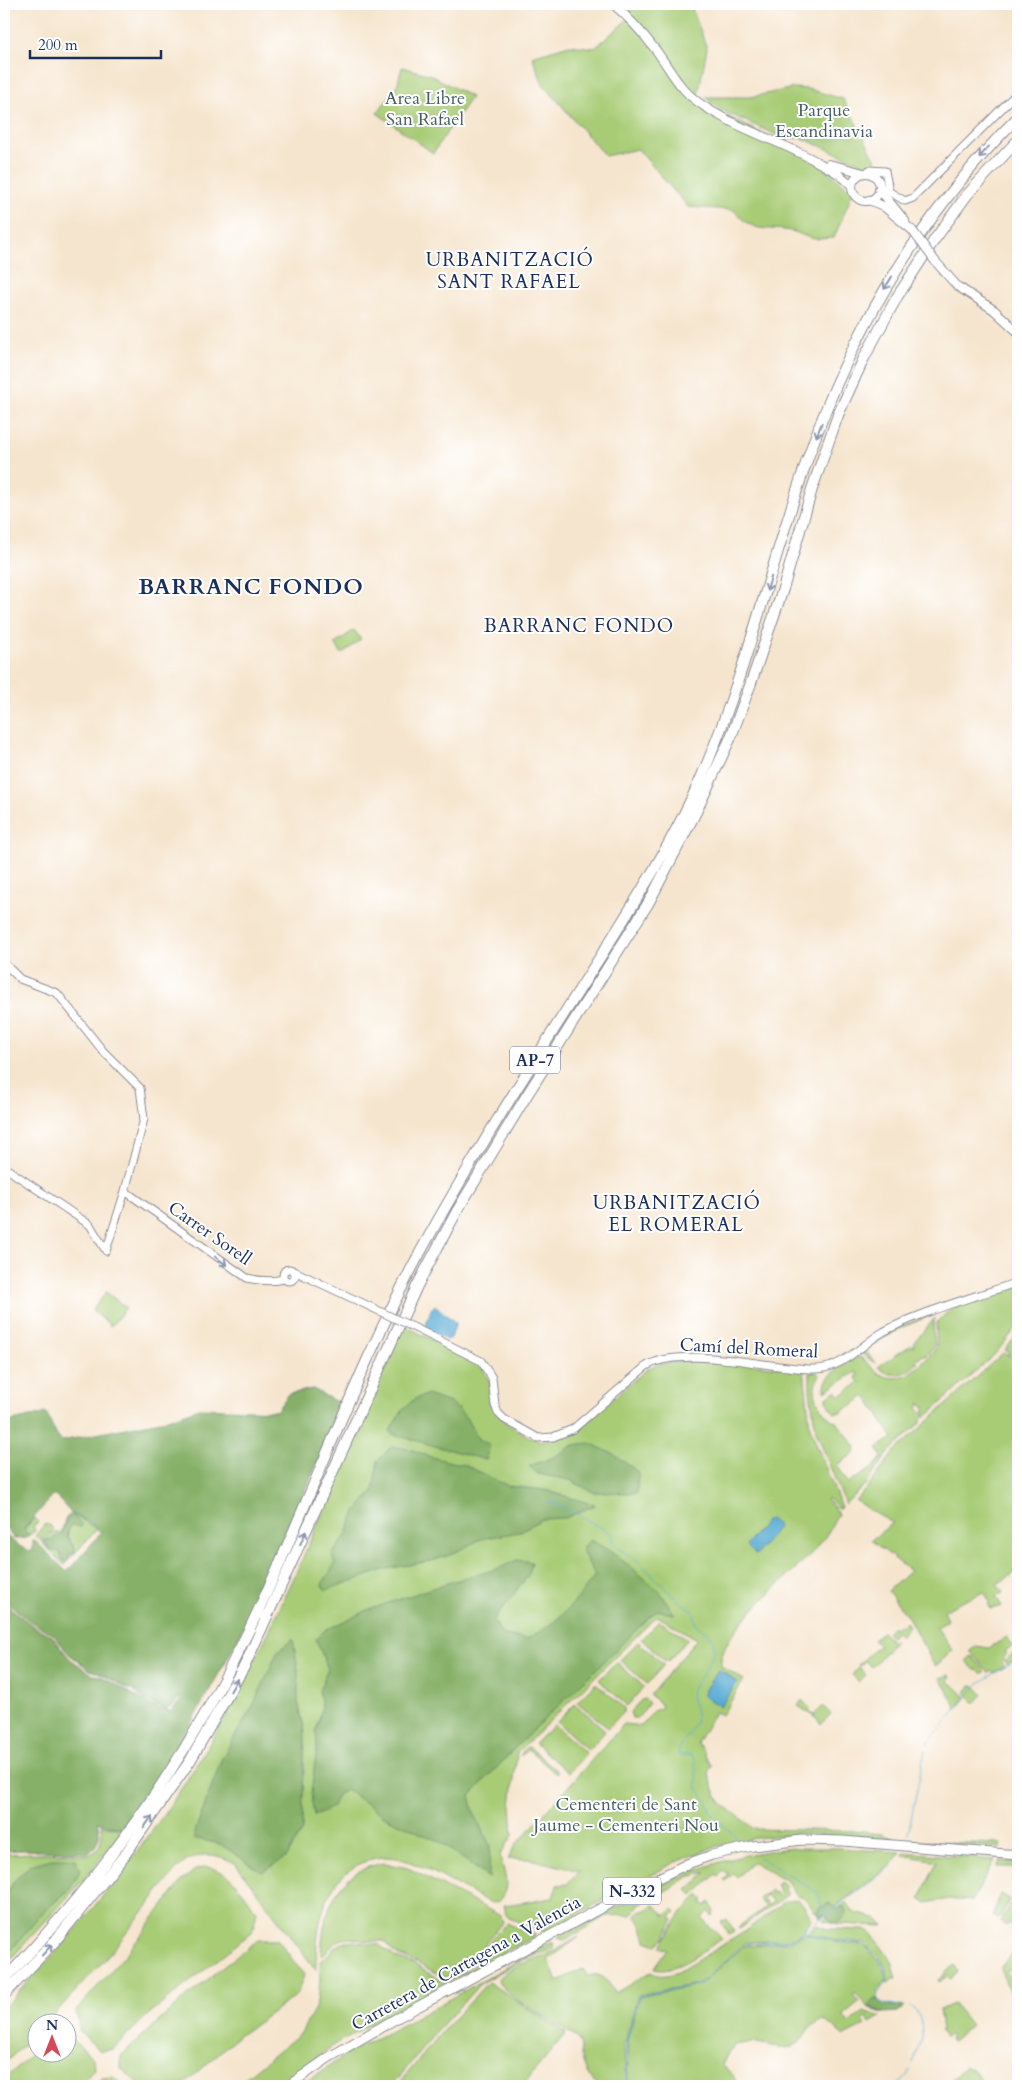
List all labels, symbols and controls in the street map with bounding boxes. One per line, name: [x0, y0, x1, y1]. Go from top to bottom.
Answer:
scale bar: [30, 28, 161, 60]
text: 200 m: [38, 35, 78, 55]
park label: Area Libre San Rafael: [385, 86, 465, 132]
park label: Parque Escandinavia: [775, 98, 873, 144]
one-way arrow: [978, 146, 990, 159]
district label: URBANITZACIÓ SANT RAFAEL: [426, 246, 592, 295]
one-way arrow: [883, 276, 893, 290]
one-way arrow: [813, 422, 822, 437]
district label: BARRANC FONDO: [138, 572, 364, 602]
one-way arrow: [763, 576, 773, 592]
district label: BARRANC FONDO: [484, 613, 674, 639]
road number: AP-7: [510, 1046, 560, 1074]
district label: URBANITZACIÓ EL ROMERAL: [593, 1189, 759, 1238]
street label: Carrer Sorell: [163, 1195, 257, 1272]
one-way arrow: [214, 1256, 228, 1266]
street label: Camí del Romeral: [679, 1332, 819, 1365]
one-way arrow: [298, 1531, 308, 1546]
one-way arrow: [229, 1678, 239, 1692]
park label: Cementeri de Sant Jaume - Cementeri Nou: [530, 1792, 719, 1838]
one-way arrow: [143, 1815, 153, 1829]
road number: N-332: [603, 1878, 661, 1904]
street label: Carretera de Cartagena a Valencia: [347, 1890, 586, 2037]
one-way arrow: [41, 1943, 53, 1956]
north arrow: [28, 2012, 78, 2062]
text: N: [46, 2016, 58, 2035]

